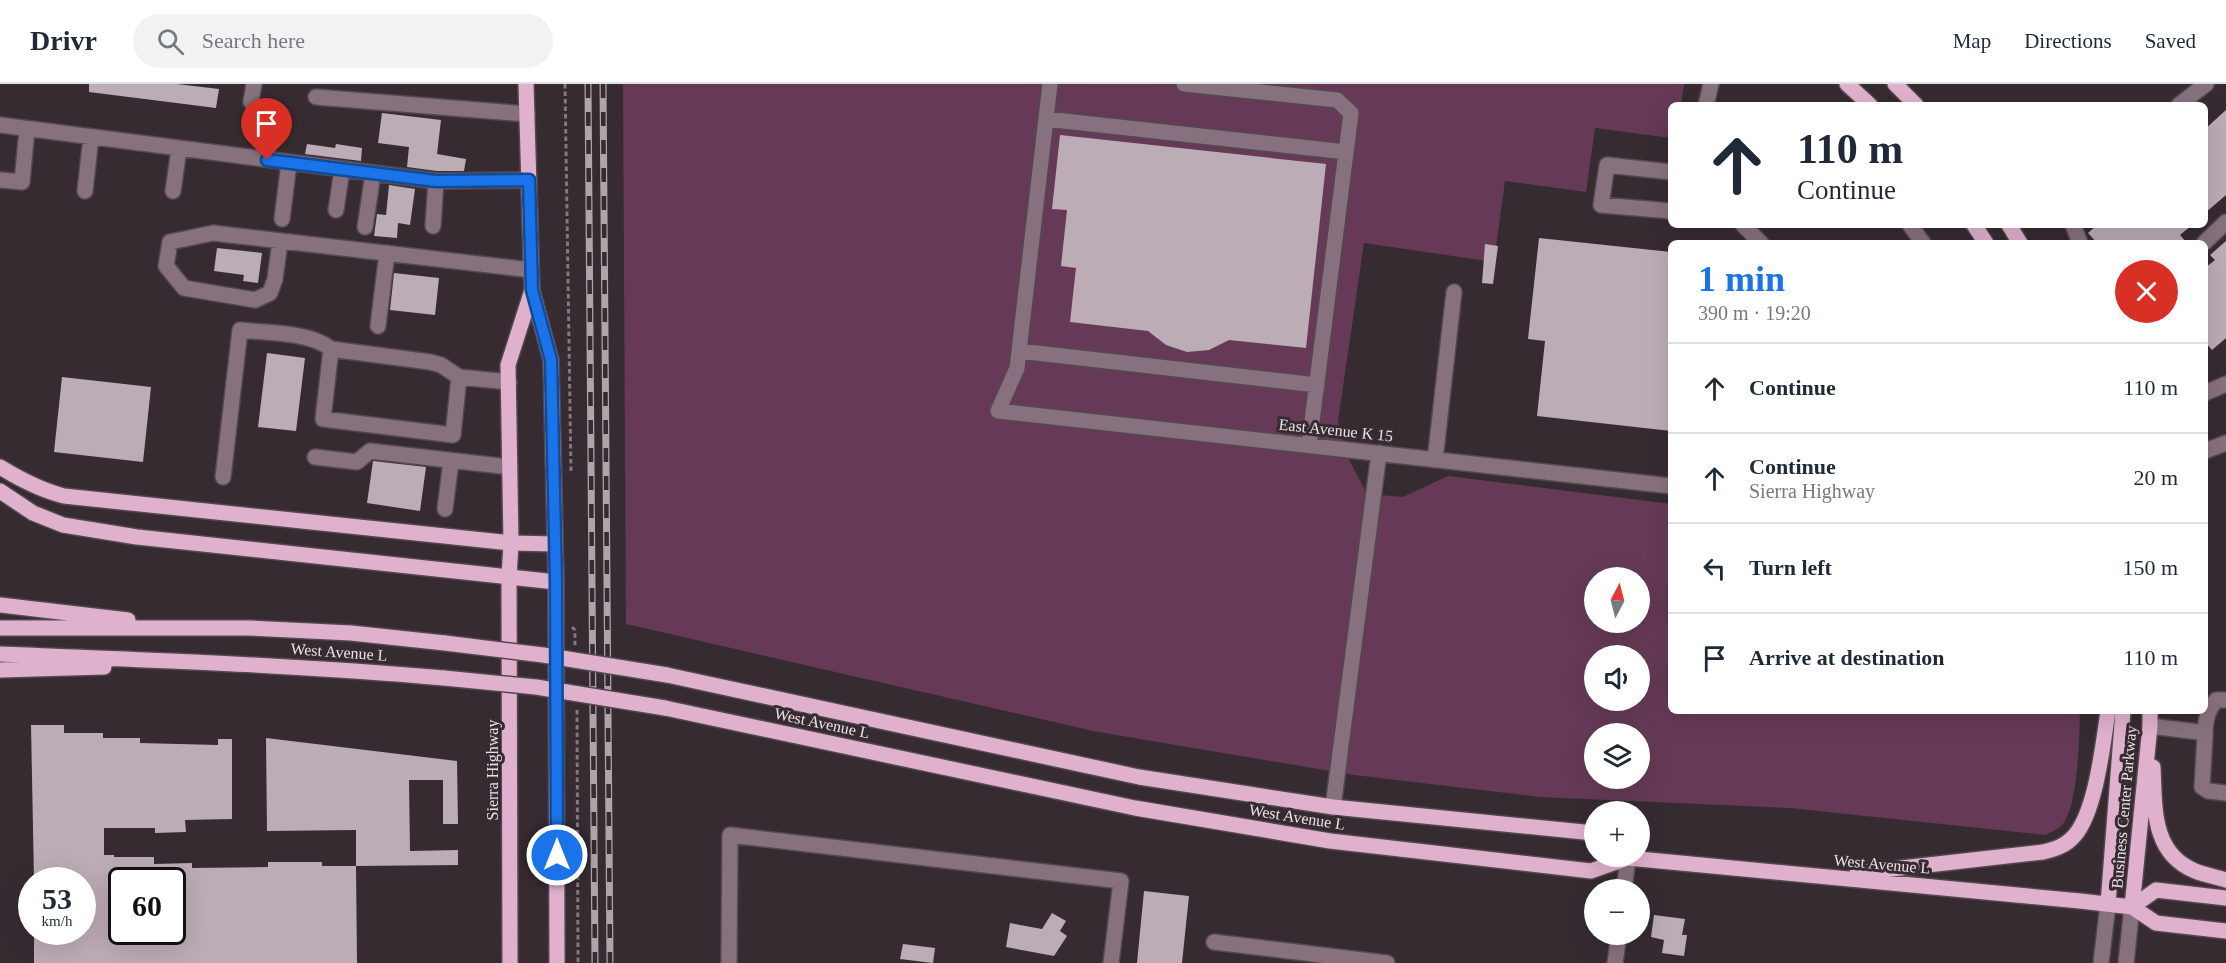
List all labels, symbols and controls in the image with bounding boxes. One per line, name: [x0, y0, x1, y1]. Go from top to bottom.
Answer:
search box: [133, 14, 553, 68]
text: Drivr: [30, 25, 97, 56]
icon: search: [154, 25, 187, 58]
text: Search here: [202, 28, 305, 53]
text: Map: [1953, 29, 1991, 53]
text: Directions: [2024, 29, 2112, 53]
text: Saved: [2145, 29, 2196, 53]
pin: [241, 98, 292, 160]
icon: arrive: [250, 107, 283, 140]
icon: ahead: [1698, 126, 1776, 204]
text: 110 m: [1797, 126, 1903, 172]
text: Continue: [1797, 175, 1896, 205]
text: 1 min: [1698, 259, 1785, 299]
button: close: [2115, 260, 2178, 323]
text: 390 m · 19:20: [1698, 302, 1811, 324]
icon: ahead: [1698, 372, 1731, 405]
text: Continue: [1749, 375, 1836, 400]
text: 110 m: [2123, 375, 2178, 400]
street label: East Avenue K 15: [1278, 416, 1394, 444]
text: Continue: [1749, 454, 1836, 479]
icon: ahead: [1698, 462, 1731, 495]
text: 20 m: [2133, 465, 2178, 490]
text: Sierra Highway: [1749, 480, 1875, 502]
icon: left: [1698, 552, 1731, 585]
text: Turn left: [1749, 555, 1832, 580]
text: 150 m: [2122, 555, 2178, 580]
north arrow: [1584, 567, 1650, 633]
map controls: [1584, 567, 1650, 945]
street label: West Avenue L: [290, 640, 388, 664]
icon: arrive: [1698, 642, 1731, 675]
button: sound: [1584, 645, 1650, 711]
text: Arrive at destination: [1749, 645, 1945, 670]
text: 110 m: [2123, 645, 2178, 670]
street label: West Avenue L: [773, 705, 871, 741]
street label: Sierra Highway: [484, 720, 502, 820]
button: layers: [1584, 723, 1650, 789]
street label: Business Center Parkway: [2108, 725, 2141, 889]
street label: West Avenue L: [1248, 801, 1346, 833]
button: +: [1584, 801, 1650, 867]
position arrow: [525, 823, 589, 887]
street label: West Avenue L: [1833, 851, 1931, 877]
speed limit sign: 60: [108, 867, 186, 945]
button: −: [1584, 879, 1650, 945]
text: 53: [42, 882, 72, 915]
text: km/h: [42, 913, 72, 929]

